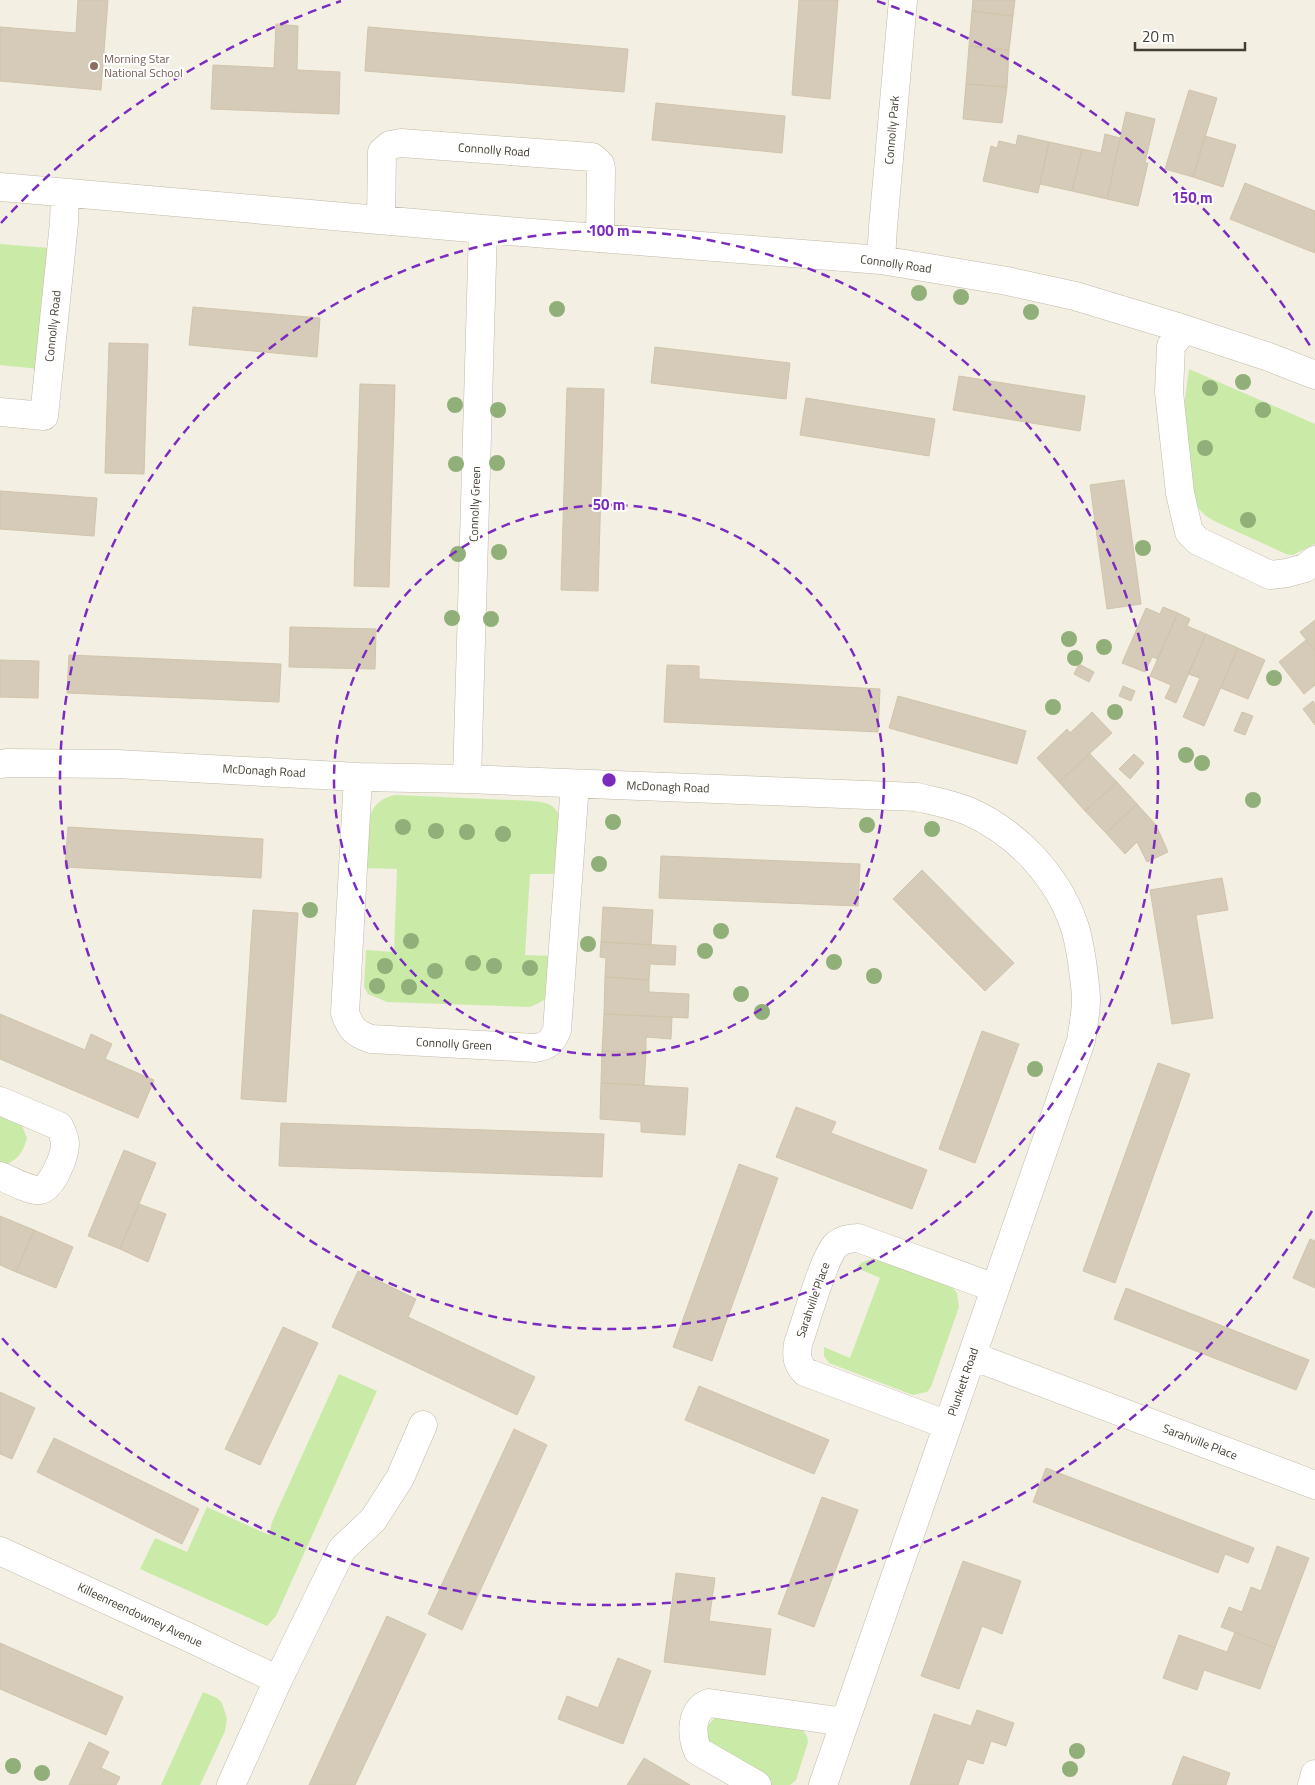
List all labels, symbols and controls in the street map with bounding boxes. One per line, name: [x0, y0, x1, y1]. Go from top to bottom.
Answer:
scale bar: [1135, 20, 1245, 52]
text: 20 m: [1142, 25, 1175, 48]
place label: Morning Star National School: [104, 49, 183, 82]
marker: Morning Star National School: [88, 60, 100, 72]
street label: Connolly Park: [879, 95, 904, 165]
street label: Connolly Road: [457, 138, 531, 161]
text: 150 m: [1171, 186, 1213, 209]
text: 100 m: [588, 219, 630, 242]
street label: Connolly Road: [859, 249, 933, 278]
street label: Connolly Road: [39, 289, 66, 363]
street label: Connolly Green: [464, 466, 485, 542]
text: 50 m: [593, 493, 625, 516]
street label: McDonagh Road: [222, 759, 306, 782]
centre of rings: [600, 771, 618, 789]
street label: McDonagh Road: [626, 776, 710, 797]
street label: Connolly Green: [416, 1032, 492, 1055]
street label: Sarahville Place: [791, 1259, 834, 1340]
street label: Plunkett Road: [942, 1345, 983, 1419]
street label: Sarahville Place: [1160, 1419, 1240, 1465]
street label: Killeenreendowney Avenue: [74, 1577, 206, 1652]

